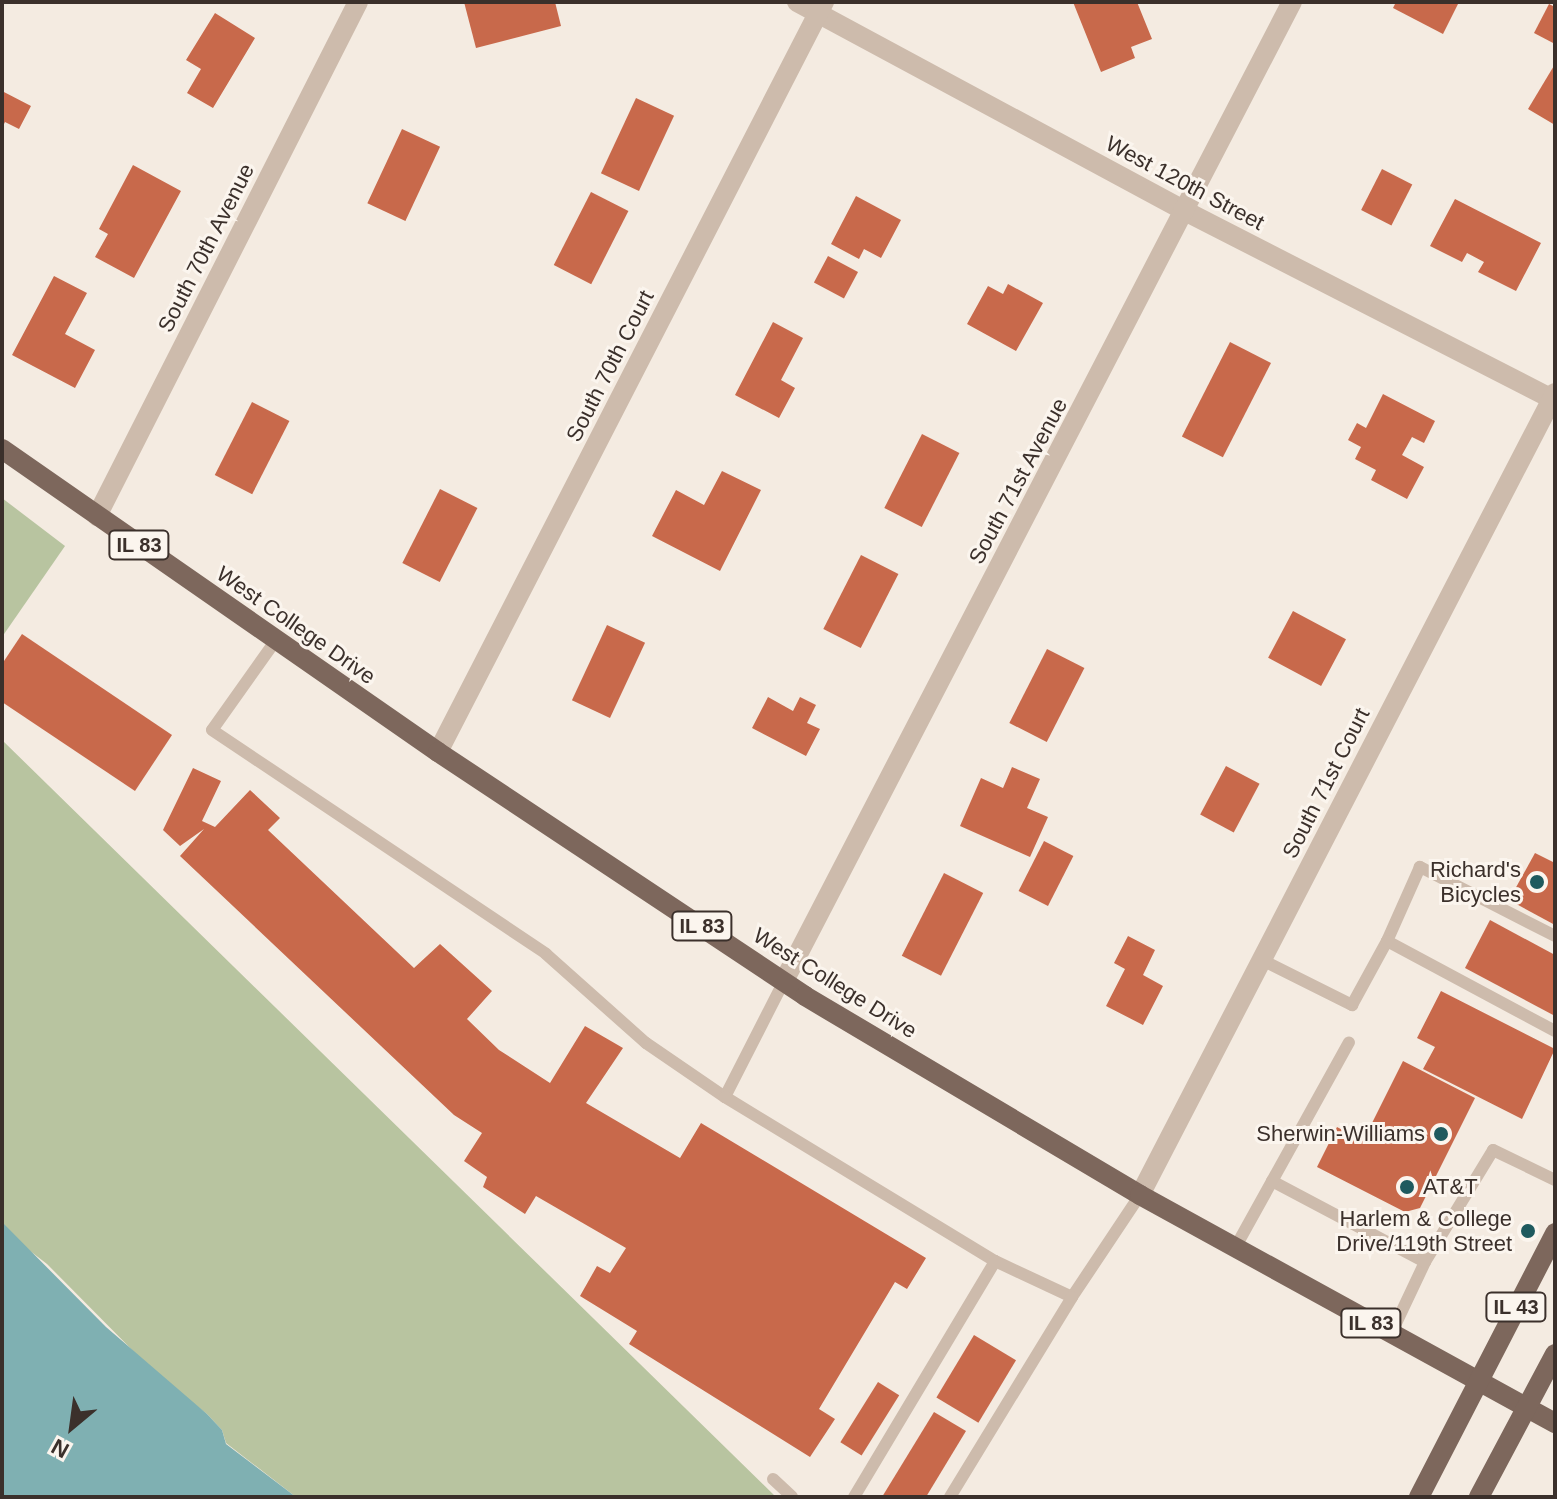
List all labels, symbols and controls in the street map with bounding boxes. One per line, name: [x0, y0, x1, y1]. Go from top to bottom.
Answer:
street label: West 120th Street: [1101, 130, 1269, 236]
street label: South 70th Avenue: [152, 159, 260, 337]
street label: South 70th Court: [560, 286, 660, 446]
street label: South 71st Avenue: [963, 393, 1073, 569]
road number: IL 83: [107, 529, 171, 561]
street label: West College Drive: [211, 560, 381, 690]
street label: South 71st Court: [1277, 703, 1375, 863]
place label: Richard's Bicycles: [1430, 856, 1521, 908]
marker: Richard's Bicycles: [1528, 873, 1546, 891]
road number: IL 83: [670, 910, 734, 942]
street label: West College Drive: [748, 922, 922, 1044]
place label: Sherwin-Williams: [1256, 1121, 1425, 1147]
marker: Sherwin-Williams: [1432, 1125, 1450, 1143]
place label: AT&T: [1423, 1174, 1478, 1200]
marker: AT&T: [1398, 1178, 1416, 1196]
place label: Harlem & College Drive/119th Street: [1336, 1205, 1512, 1256]
marker: Harlem & College Drive/119th Street: [1519, 1222, 1537, 1240]
road number: IL 43: [1484, 1291, 1548, 1323]
road number: IL 83: [1339, 1307, 1403, 1339]
north arrow: [32, 1387, 112, 1467]
text: N: [47, 1434, 73, 1463]

